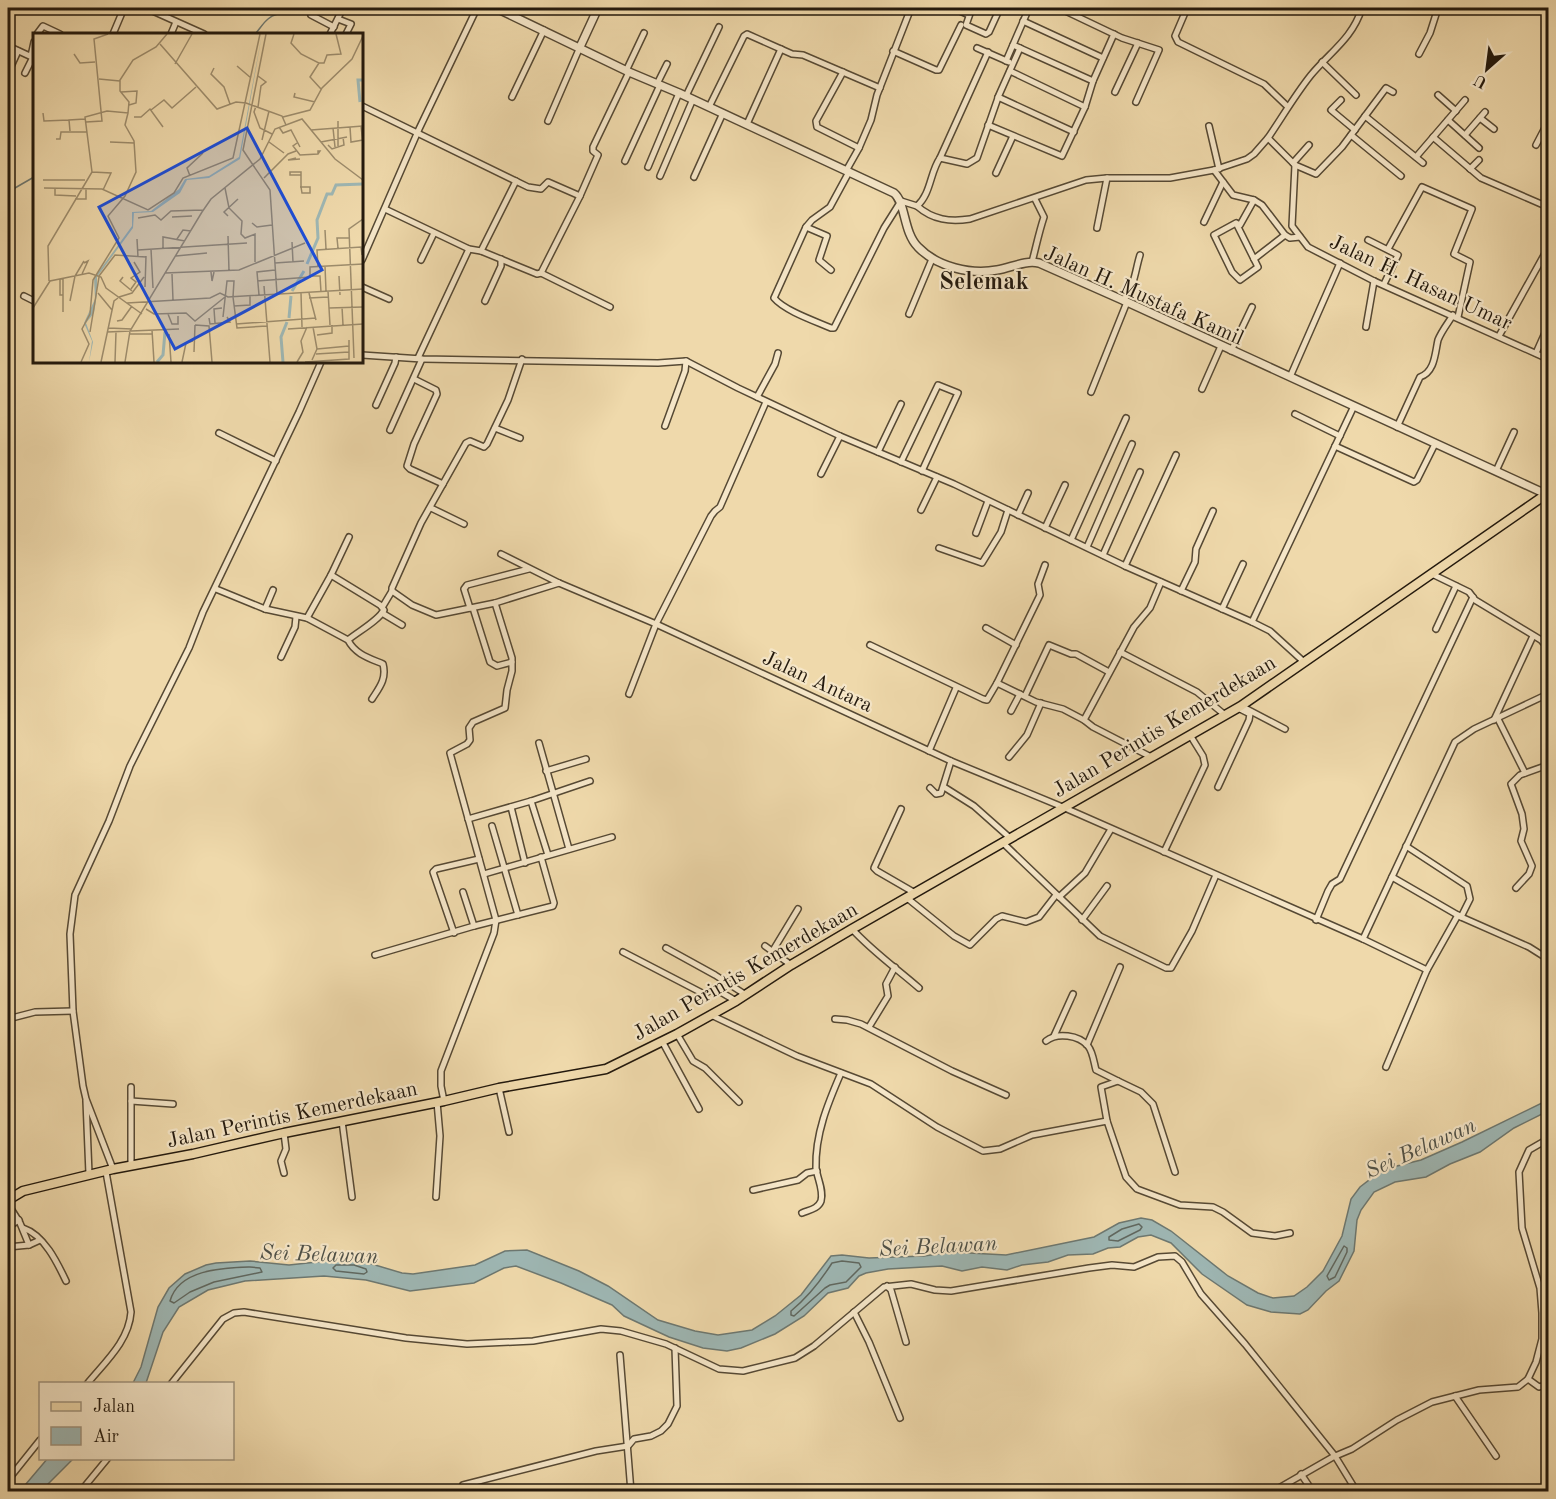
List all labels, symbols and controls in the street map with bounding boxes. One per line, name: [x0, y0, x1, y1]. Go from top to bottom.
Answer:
inset map: [33, 33, 363, 363]
north arrow: [1457, 39, 1517, 99]
text: U: [1471, 70, 1490, 91]
street label: Jalan H. Hasan Umar: [1326, 232, 1515, 335]
street label: Jalan H. Mustafa Kamil: [1040, 243, 1247, 350]
district label: Selemak: [939, 271, 1029, 295]
street label: Jalan Antara: [759, 648, 876, 717]
street label: Jalan Perintis Kemerdekaan: [1050, 652, 1280, 802]
street label: Jalan Perintis Kemerdekaan: [630, 899, 862, 1045]
street label: Jalan Perintis Kemerdekaan: [165, 1079, 419, 1152]
water label: Sei Belawan: [1362, 1114, 1480, 1183]
water label: Sei Belawan: [878, 1233, 998, 1261]
water label: Sei Belawan: [259, 1242, 379, 1268]
legend: [39, 1382, 234, 1460]
text: Jalan: [93, 1398, 135, 1416]
text: Air: [93, 1428, 120, 1446]

